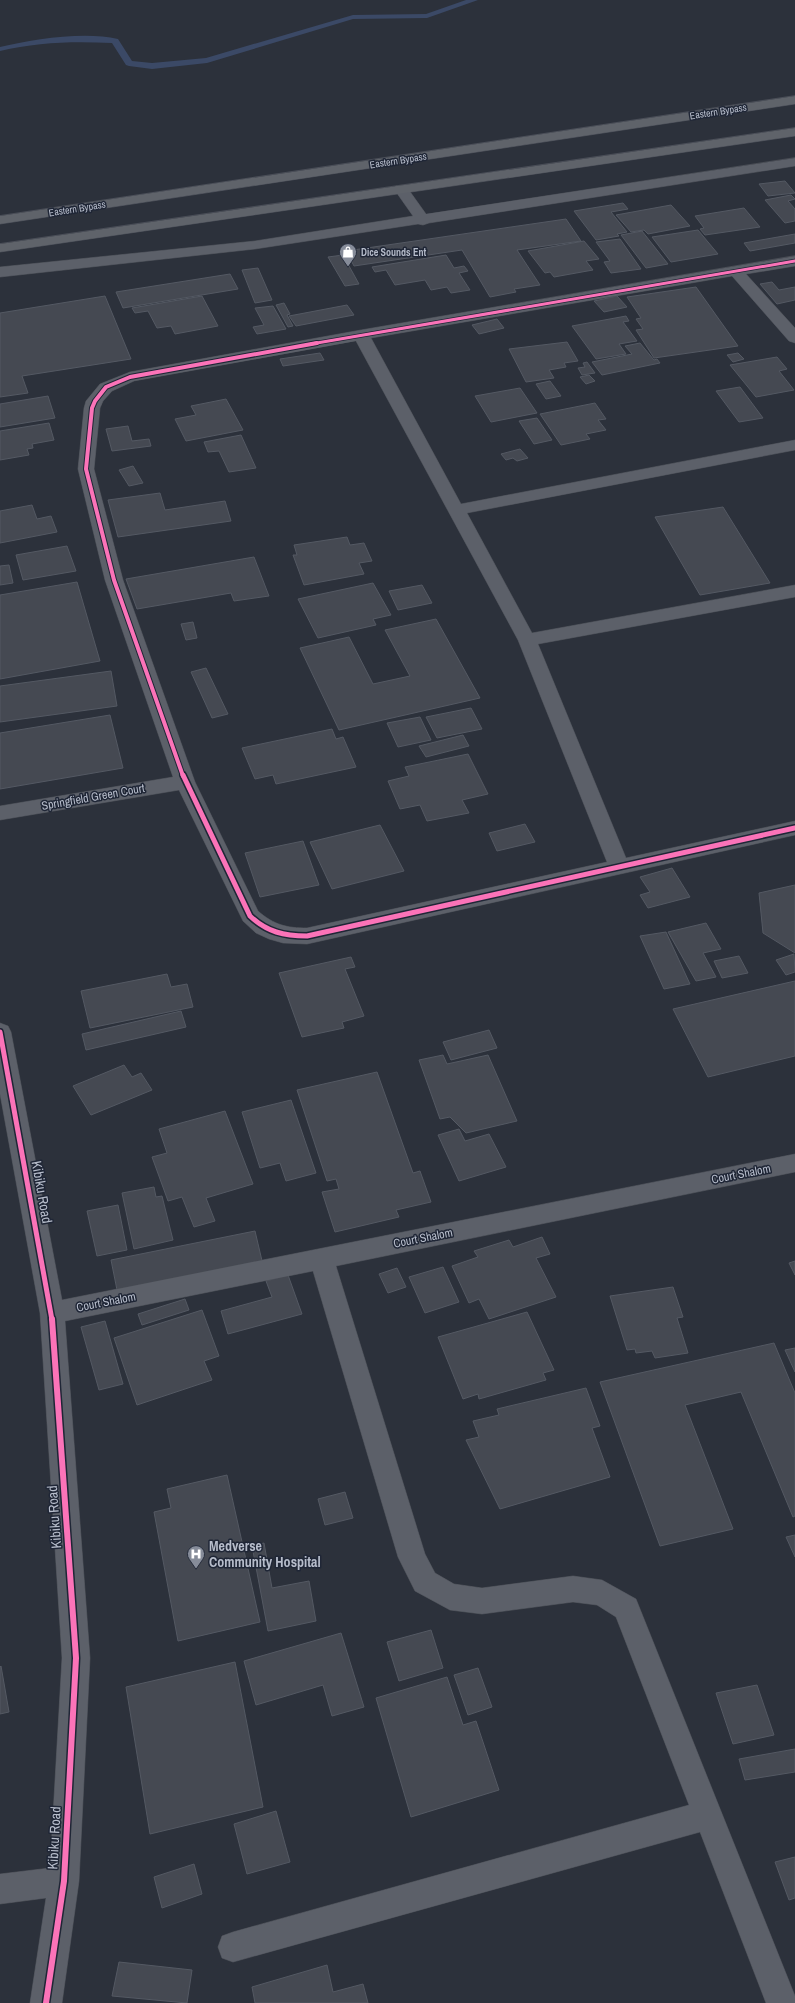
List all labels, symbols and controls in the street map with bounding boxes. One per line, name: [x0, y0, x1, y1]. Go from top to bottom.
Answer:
street label: Eastern Bypass: [689, 101, 747, 122]
street label: Eastern Bypass: [369, 150, 427, 171]
street label: Eastern Bypass: [48, 198, 106, 219]
shop icon: Dice Sounds Ent: [338, 242, 358, 267]
place label: Dice Sounds Ent: [361, 246, 426, 259]
street label: Springfield Green Court: [40, 780, 146, 814]
street label: Kibiku Road: [28, 1159, 56, 1225]
street label: Court Shalom: [710, 1160, 772, 1188]
street label: Court Shalom: [392, 1224, 454, 1252]
street label: Court Shalom: [75, 1288, 137, 1316]
street label: Kibiku Road: [43, 1485, 65, 1549]
place label: Medverse Community Hospital: [209, 1537, 321, 1571]
hospital icon: Medverse Community Hospital: [186, 1544, 206, 1569]
street label: Kibiku Road: [43, 1806, 65, 1870]

